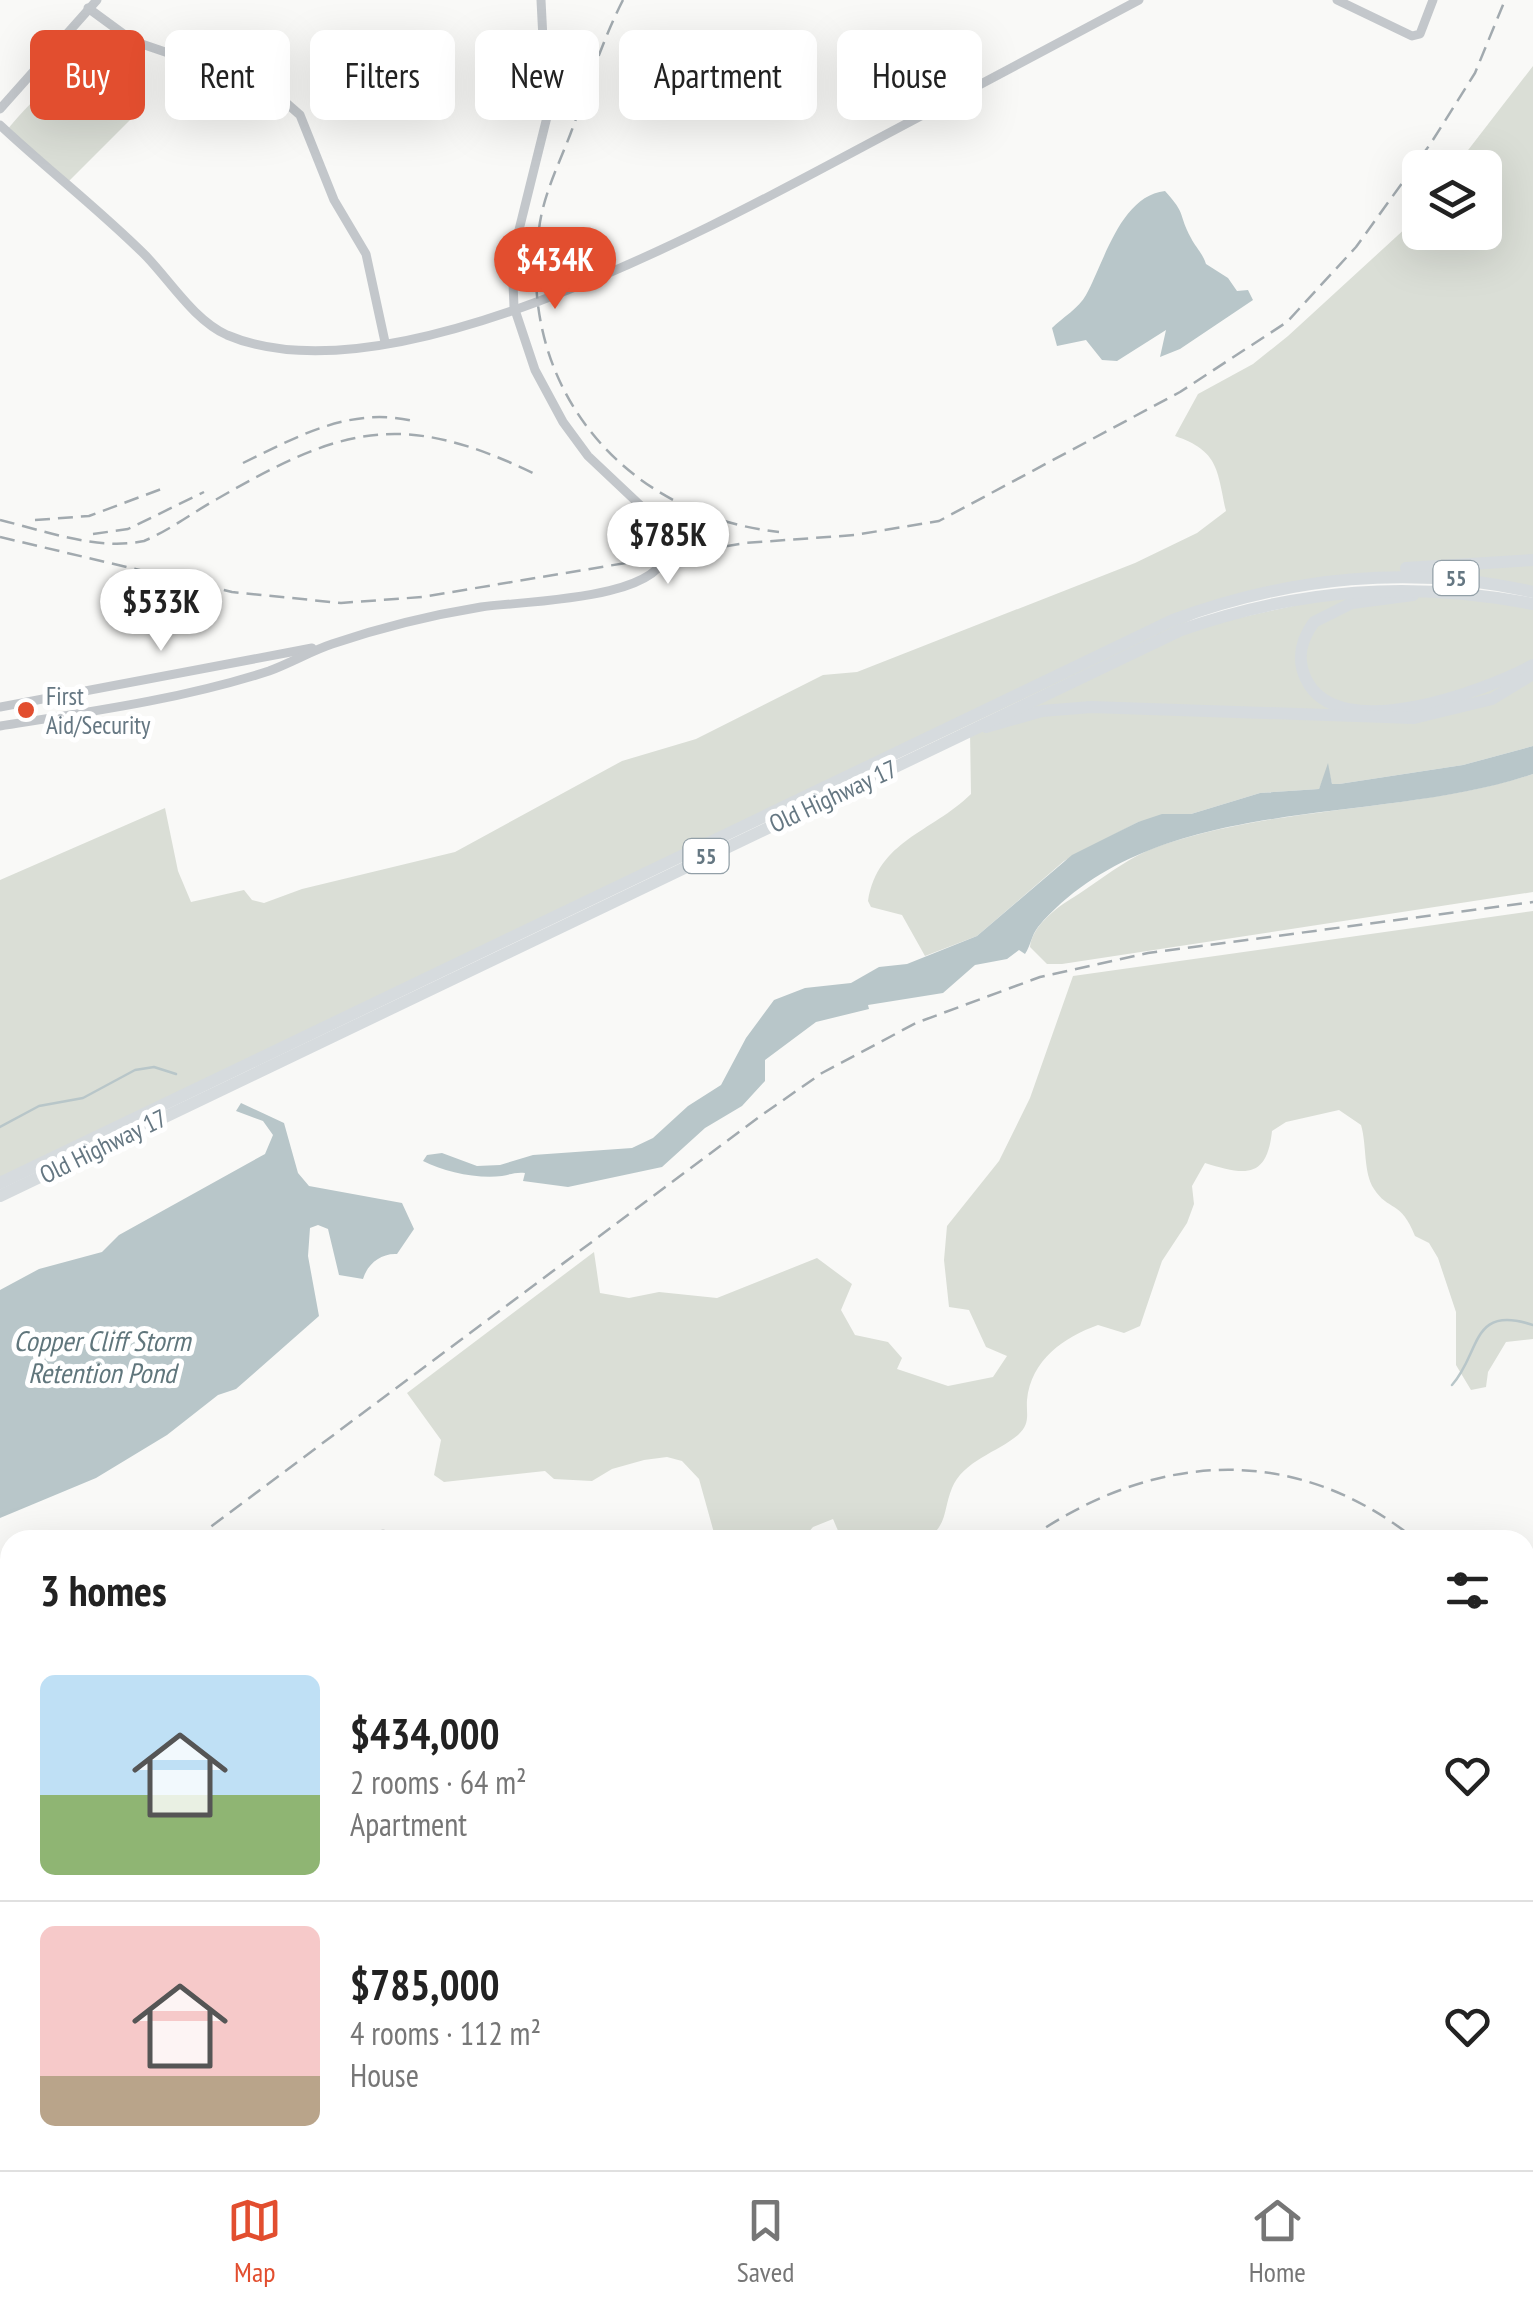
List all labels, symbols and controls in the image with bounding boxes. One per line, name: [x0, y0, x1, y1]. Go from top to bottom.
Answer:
chip: Buy: [30, 30, 145, 120]
chip: Rent: [165, 30, 290, 120]
chip: Filters: [310, 30, 455, 120]
chip: New: [475, 30, 599, 120]
chip: Apartment: [619, 30, 817, 120]
chip: House: [837, 30, 982, 120]
map controls: [1402, 150, 1502, 250]
button: layers: [1402, 150, 1502, 250]
pin: $434K: [485, 227, 625, 312]
text: $434K: [516, 238, 594, 280]
pin: $785K: [598, 502, 738, 587]
text: $785K: [629, 513, 707, 555]
road number: 55: [1434, 561, 1478, 595]
pin: $533K: [91, 569, 231, 654]
text: $533K: [122, 580, 200, 622]
place label: First Aid/Security: [46, 680, 151, 741]
marker: First Aid/Security: [15, 699, 37, 721]
street label: Old Highway 17: [764, 752, 902, 840]
road number: 55: [684, 839, 728, 873]
street label: Old Highway 17: [34, 1101, 172, 1191]
water label: Copper Cliff Storm Retention Pond: [14, 1322, 192, 1391]
text: 3 homes: [40, 1563, 167, 1618]
icon: filters: [1440, 1563, 1495, 1618]
text: $434,000: [350, 1706, 500, 1761]
icon: home: [120, 1715, 240, 1835]
icon: heart: [1440, 1748, 1495, 1803]
text: 2 rooms · 64 m²: [350, 1761, 527, 1803]
text: Apartment: [350, 1803, 467, 1845]
text: $785,000: [350, 1957, 500, 2012]
icon: home: [120, 1966, 240, 2086]
icon: heart: [1440, 1999, 1495, 2054]
text: 4 rooms · 112 m²: [350, 2012, 541, 2054]
text: House: [350, 2054, 419, 2096]
tab: Map: [227, 2193, 282, 2290]
tab: Saved: [737, 2193, 794, 2290]
tab: Home: [1249, 2193, 1306, 2290]

